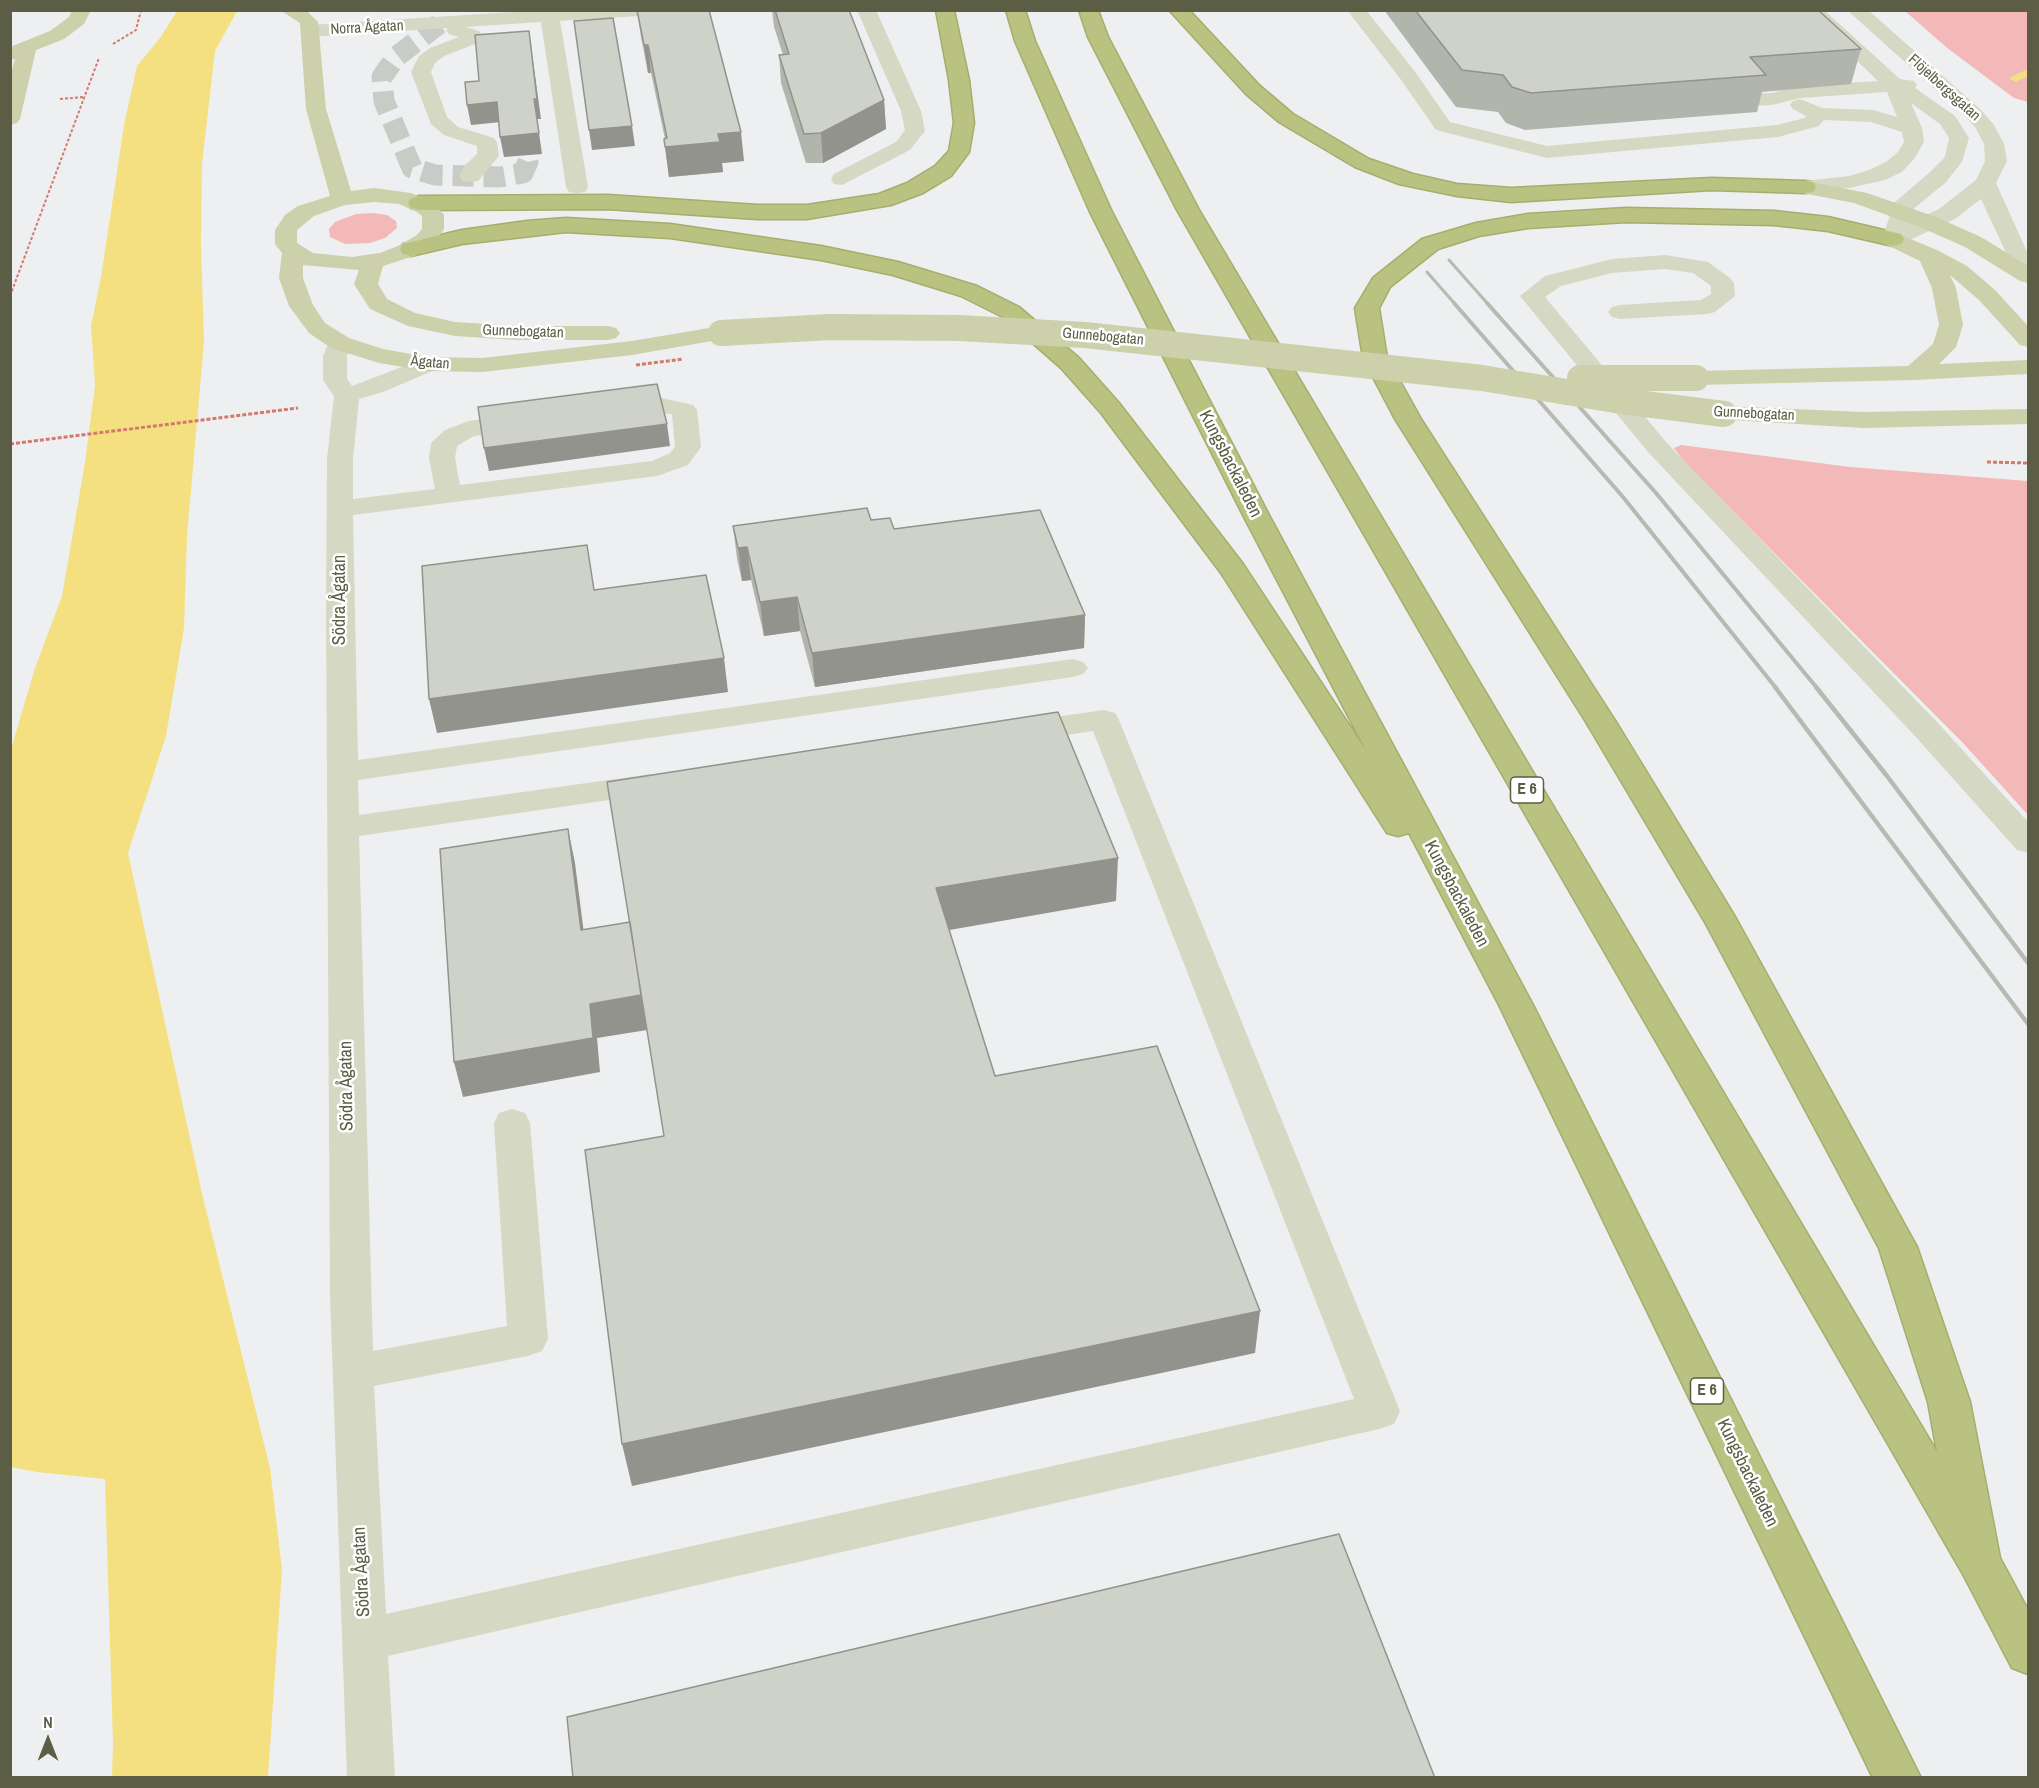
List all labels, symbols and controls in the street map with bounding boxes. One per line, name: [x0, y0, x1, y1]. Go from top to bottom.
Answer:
street label: Norra Ågatan: [330, 17, 404, 39]
street label: Flöjelbergsgatan: [1904, 51, 1984, 125]
street label: Gunnebogatan: [482, 322, 564, 342]
street label: Gunnebogatan: [1062, 324, 1144, 350]
street label: Ågatan: [410, 352, 450, 374]
street label: Gunnebogatan: [1713, 403, 1795, 425]
street label: Kungsbackaleden: [1194, 407, 1266, 521]
street label: Södra Ågatan: [329, 555, 351, 645]
road number: E 6: [1510, 777, 1544, 803]
street label: Kungsbackaleden: [1419, 837, 1493, 951]
street label: Södra Ågatan: [335, 1041, 359, 1131]
road number: E 6: [1690, 1378, 1724, 1404]
street label: Kungsbackaleden: [1712, 1416, 1782, 1530]
street label: Södra Ågatan: [349, 1526, 375, 1618]
north arrow: [18, 1710, 78, 1770]
text: N: [43, 1711, 53, 1733]

